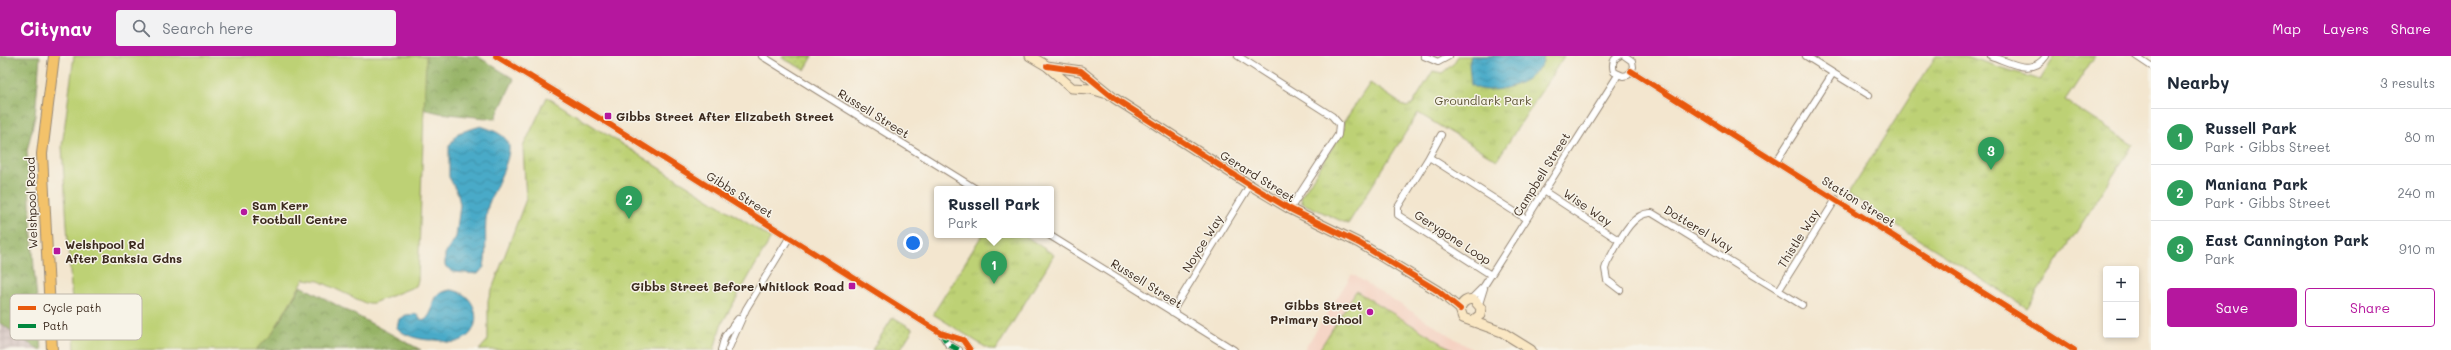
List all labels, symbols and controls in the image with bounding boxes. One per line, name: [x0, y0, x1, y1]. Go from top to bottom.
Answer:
search box: [116, 10, 396, 46]
text: Citynav: [20, 16, 92, 41]
icon: search: [130, 17, 152, 39]
text: Search here: [162, 18, 253, 38]
text: Map: [2272, 19, 2301, 38]
text: Layers: [2323, 19, 2369, 38]
text: Share: [2391, 19, 2431, 38]
text: Nearby: [2167, 71, 2229, 93]
text: 3 results: [2380, 74, 2435, 91]
street label: Russell Street: [835, 85, 913, 141]
park label: Groundlark Park: [1435, 92, 1531, 108]
place label: Gibbs Street After Elizabeth Street: [616, 108, 834, 124]
marker: Gibbs Street After Elizabeth Street: [603, 111, 613, 121]
text: Russell Park: [2205, 118, 2297, 138]
text: 1: [2177, 128, 2183, 145]
text: 80 m: [2405, 128, 2435, 145]
street label: Campbell Street: [1509, 129, 1573, 219]
pin: 3: [1978, 137, 2004, 170]
text: Park · Gibbs Street: [2205, 138, 2331, 155]
street label: Gerard Street: [1218, 147, 1298, 205]
street label: Welshpool Road: [21, 156, 41, 249]
street label: Gibbs Street: [704, 167, 776, 221]
street label: Station Street: [1819, 172, 1899, 230]
text: Maniana Park: [2205, 174, 2308, 194]
text: 2: [2176, 184, 2184, 201]
text: 240 m: [2398, 184, 2435, 201]
street label: Wise Way: [1560, 185, 1616, 229]
pin: 2: [616, 186, 642, 219]
popup: [934, 186, 1054, 238]
text: Russell Park: [948, 194, 1040, 214]
text: Park · Gibbs Street: [2205, 194, 2331, 211]
place label: Sam Kerr Football Centre: [252, 197, 347, 227]
street label: Dotterel Way: [1661, 201, 1737, 255]
street label: Thistle Way: [1774, 205, 1822, 271]
street label: Gerygone Loop: [1412, 206, 1494, 268]
marker: Sam Kerr Football Centre: [239, 207, 249, 217]
street label: Noyce Way: [1178, 211, 1226, 275]
text: Park: [948, 214, 978, 231]
text: East Cannington Park: [2205, 230, 2369, 250]
your location: [903, 233, 923, 253]
place label: Welshpool Rd After Banksia Gdns: [65, 236, 182, 266]
text: 3: [2176, 240, 2184, 257]
text: 910 m: [2399, 240, 2435, 257]
marker: Welshpool Rd After Banksia Gdns: [52, 246, 62, 256]
text: Park: [2205, 250, 2234, 267]
pin: 1: [981, 251, 1007, 284]
street label: Russell Street: [1108, 255, 1186, 311]
map controls: [2103, 266, 2139, 338]
button: +: [2103, 266, 2139, 302]
place label: Gibbs Street Before Whitlock Road: [631, 278, 844, 294]
marker: Gibbs Street Before Whitlock Road: [847, 281, 857, 291]
button: Save: [2167, 288, 2297, 327]
button: Share: [2305, 288, 2435, 327]
legend: [10, 294, 142, 340]
place label: Gibbs Street Primary School: [1270, 297, 1362, 327]
text: Cycle path: [43, 300, 101, 315]
button: −: [2103, 302, 2139, 338]
marker: Gibbs Street Primary School: [1365, 307, 1375, 317]
text: Path: [43, 318, 68, 333]

